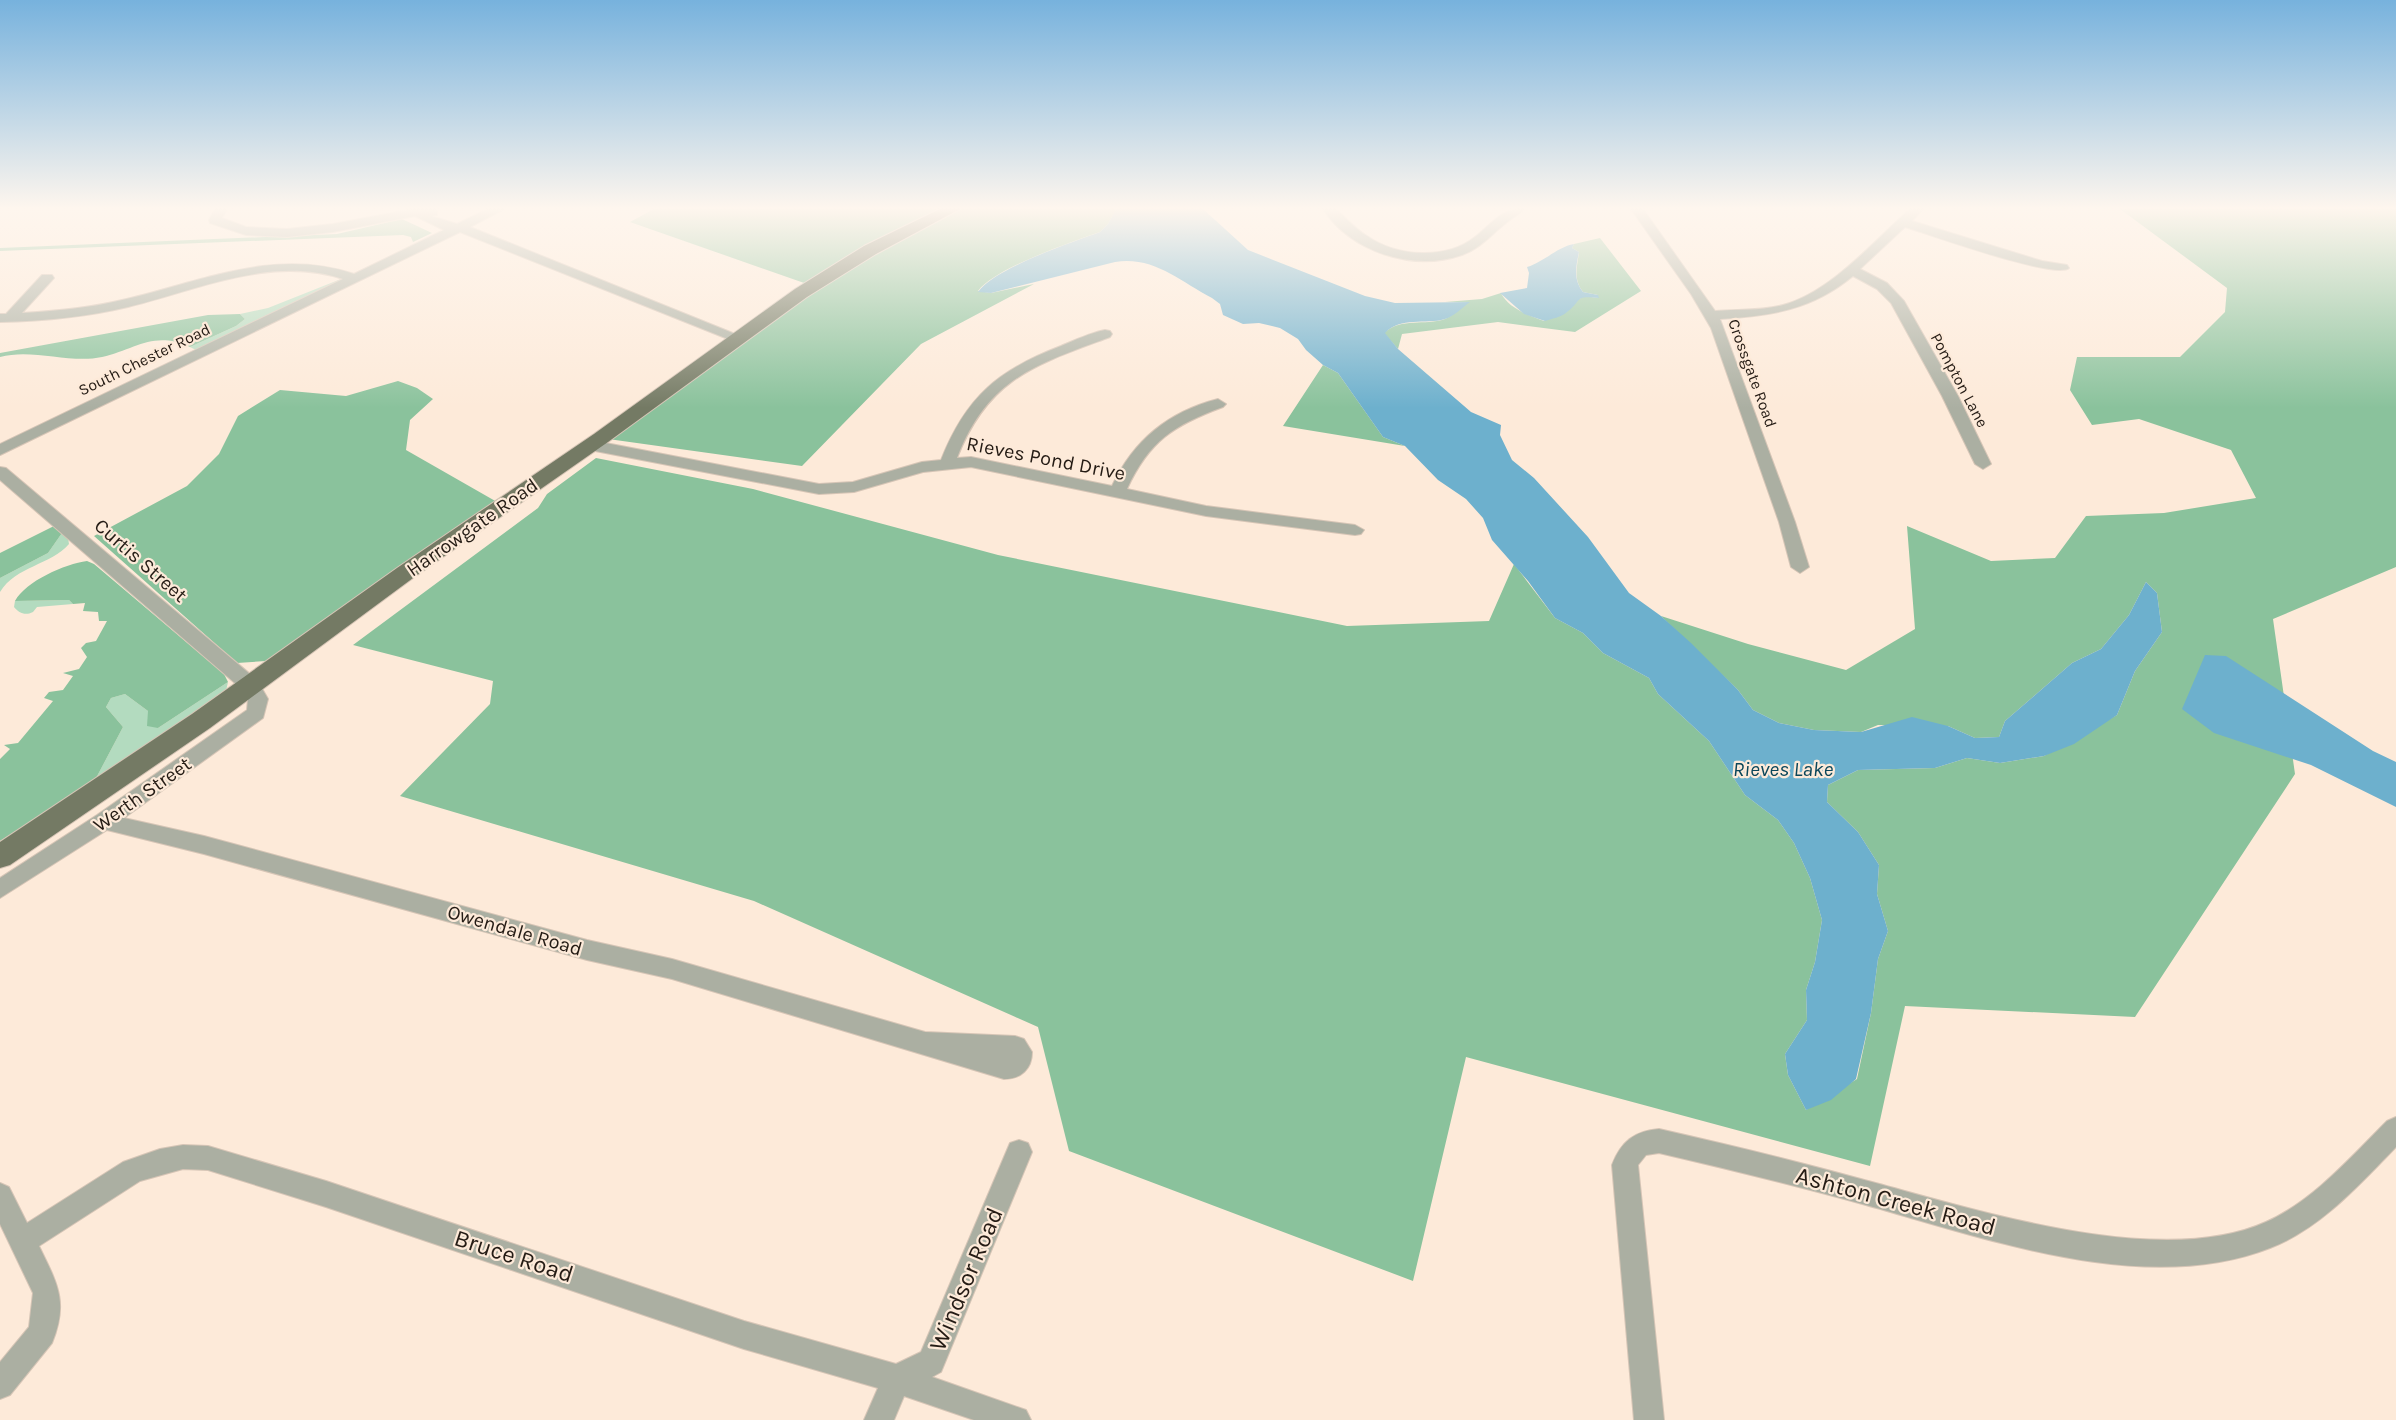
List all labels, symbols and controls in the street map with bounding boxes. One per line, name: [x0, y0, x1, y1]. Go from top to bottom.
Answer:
street label: Crossgate Road: [1724, 316, 1781, 430]
street label: South Chester Road: [75, 319, 213, 400]
street label: Pompton Lane: [1927, 330, 1992, 431]
street label: Rieves Pond Drive: [964, 432, 1127, 485]
street label: Harrowgate Road: [402, 473, 542, 581]
street label: Curtis Street: [90, 514, 192, 607]
street label: Werth Street: [89, 752, 196, 837]
water label: Rieves Lake: [1733, 757, 1833, 781]
street label: Owendale Road: [445, 900, 585, 961]
street label: Ashton Creek Road: [1793, 1161, 1999, 1241]
street label: Windsor Road: [923, 1203, 1009, 1355]
street label: Bruce Road: [451, 1224, 577, 1288]

